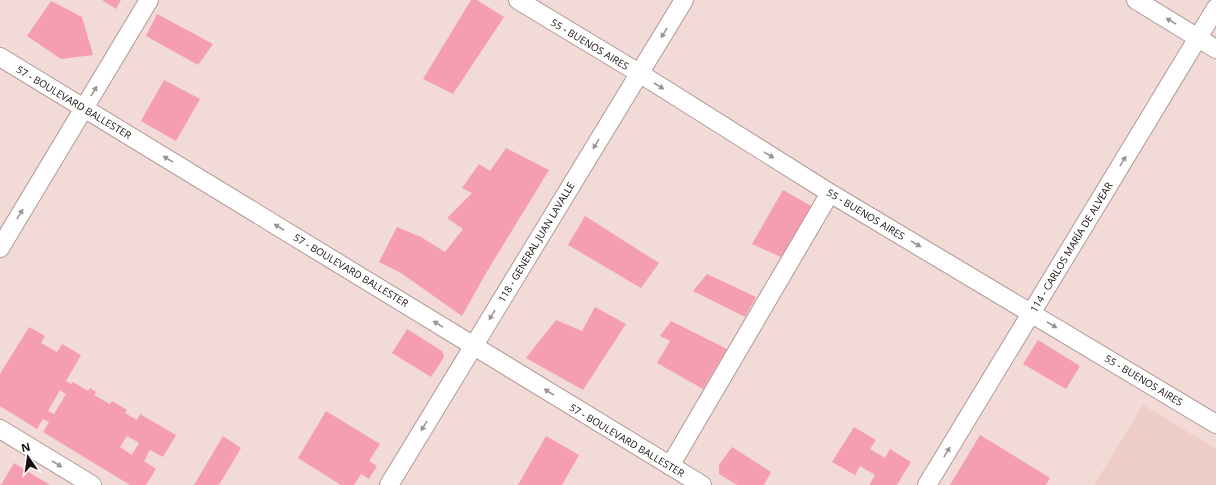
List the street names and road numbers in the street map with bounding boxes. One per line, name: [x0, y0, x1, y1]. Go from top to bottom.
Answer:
street label: 55 - BUENOS AIRES: [548, 15, 632, 73]
street label: 57 - BOULEVARD BALLESTER: [14, 62, 134, 142]
street label: 118 - GENERAL JUAN LAVALLE: [494, 179, 578, 305]
street label: 114 - CARLOS MARÍA DE ALVEAR: [1026, 179, 1116, 315]
street label: 55 - BUENOS AIRES: [824, 185, 908, 243]
street label: 57 - BOULEVARD BALLESTER: [291, 230, 411, 310]
street label: 55 - BUENOS AIRES: [1102, 351, 1186, 409]
street label: 57 - BOULEVARD BALLESTER: [567, 400, 687, 480]

